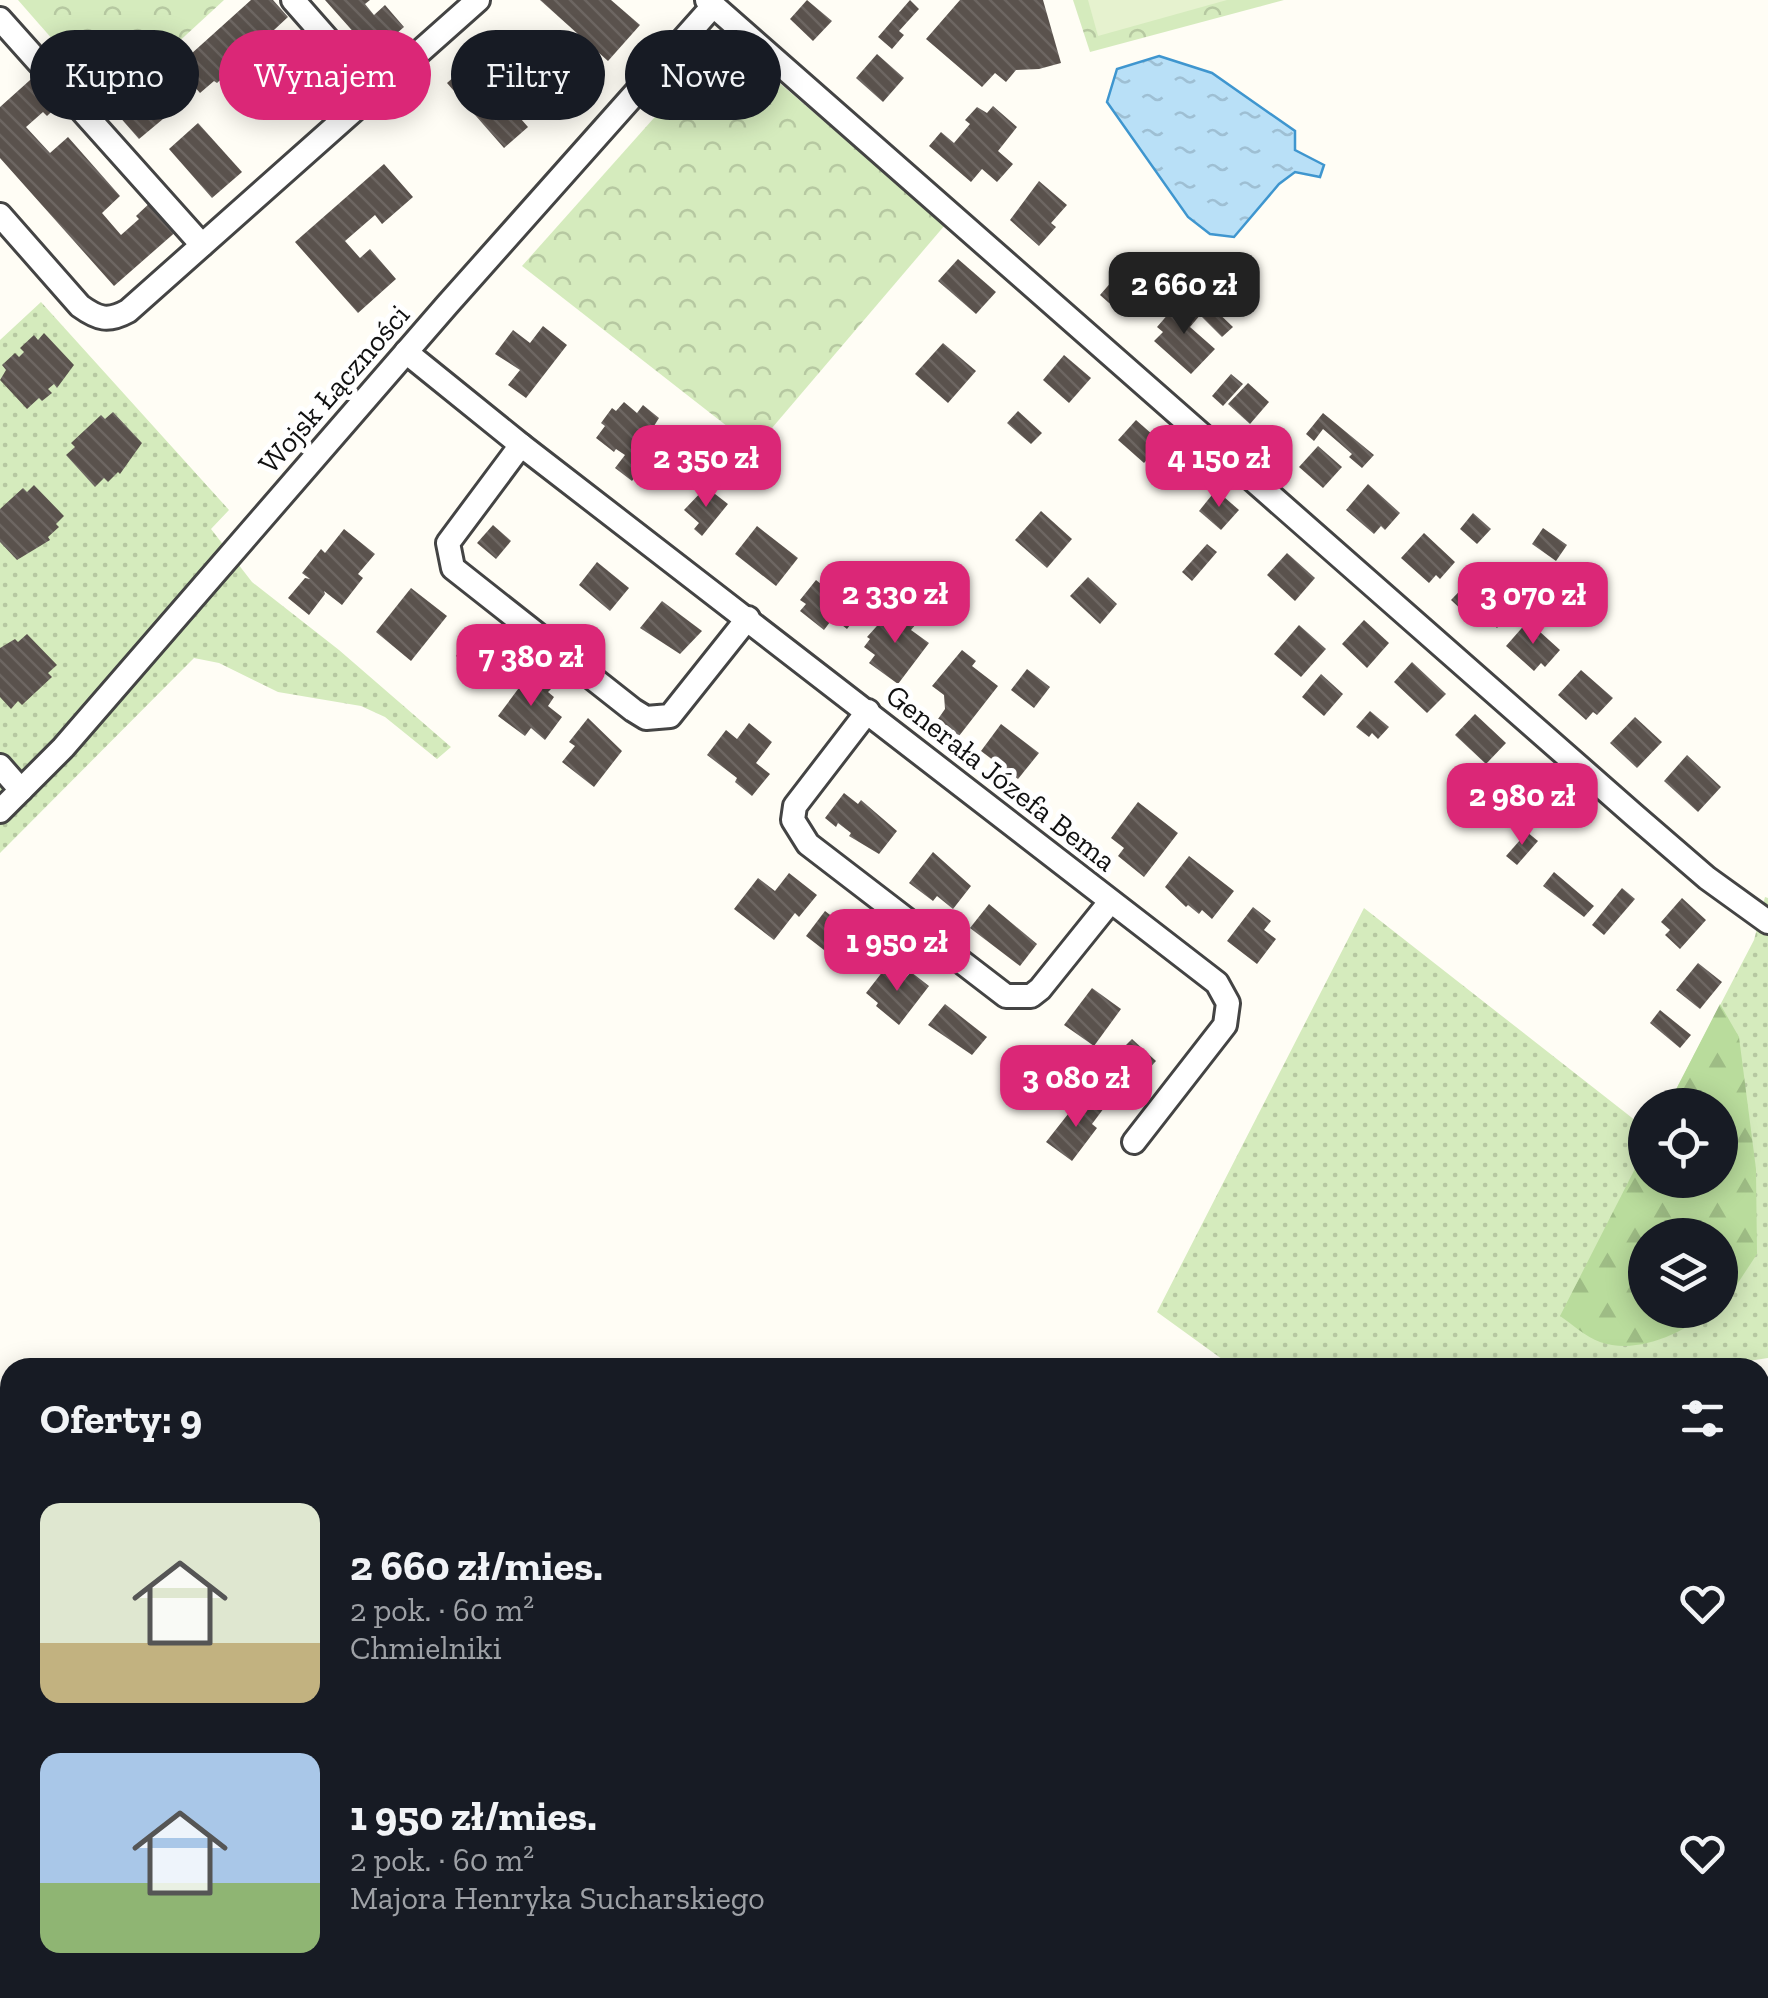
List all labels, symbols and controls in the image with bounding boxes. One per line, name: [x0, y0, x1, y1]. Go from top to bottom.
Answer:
chip: Kupno: [30, 30, 199, 120]
chip: Wynajem: [219, 30, 431, 120]
chip: Filtry: [451, 30, 605, 120]
chip: Nowe: [625, 30, 781, 120]
pin: 2 660 zł: [1081, 252, 1287, 337]
text: 2 660 zł: [1131, 265, 1237, 303]
street label: Wojsk Łączności: [251, 297, 417, 481]
pin: 2 350 zł: [603, 425, 809, 510]
pin: 4 150 zł: [1116, 425, 1322, 510]
text: 2 350 zł: [653, 438, 759, 476]
text: 4 150 zł: [1168, 438, 1270, 476]
pin: 2 330 zł: [792, 561, 998, 646]
pin: 3 070 zł: [1430, 562, 1636, 647]
text: 2 330 zł: [842, 574, 948, 612]
text: 3 070 zł: [1480, 575, 1586, 613]
pin: 7 380 zł: [428, 624, 634, 709]
text: 7 380 zł: [478, 637, 584, 675]
street label: Generała Józefa Bema: [879, 677, 1123, 879]
pin: 2 980 zł: [1419, 763, 1625, 848]
text: 2 980 zł: [1469, 776, 1575, 814]
pin: 1 950 zł: [794, 909, 1000, 994]
text: 1 950 zł: [846, 922, 948, 960]
pin: 3 080 zł: [973, 1045, 1179, 1130]
text: 3 080 zł: [1022, 1058, 1130, 1096]
map controls: [1628, 1088, 1738, 1328]
button: locate: [1628, 1088, 1738, 1198]
button: layers: [1628, 1218, 1738, 1328]
icon: filters: [1675, 1391, 1730, 1446]
text: Oferty: 9: [40, 1393, 202, 1444]
text: 2 660 zł/mies.: [350, 1540, 603, 1591]
icon: home: [120, 1543, 240, 1663]
icon: heart: [1675, 1576, 1730, 1631]
text: 2 pok. · 60 m²: [350, 1591, 534, 1629]
text: Chmielniki: [350, 1629, 502, 1667]
text: 1 950 zł/mies.: [350, 1790, 597, 1841]
icon: home: [120, 1793, 240, 1913]
icon: heart: [1675, 1826, 1730, 1881]
text: 2 pok. · 60 m²: [350, 1841, 534, 1879]
text: Majora Henryka Sucharskiego: [350, 1879, 765, 1917]

